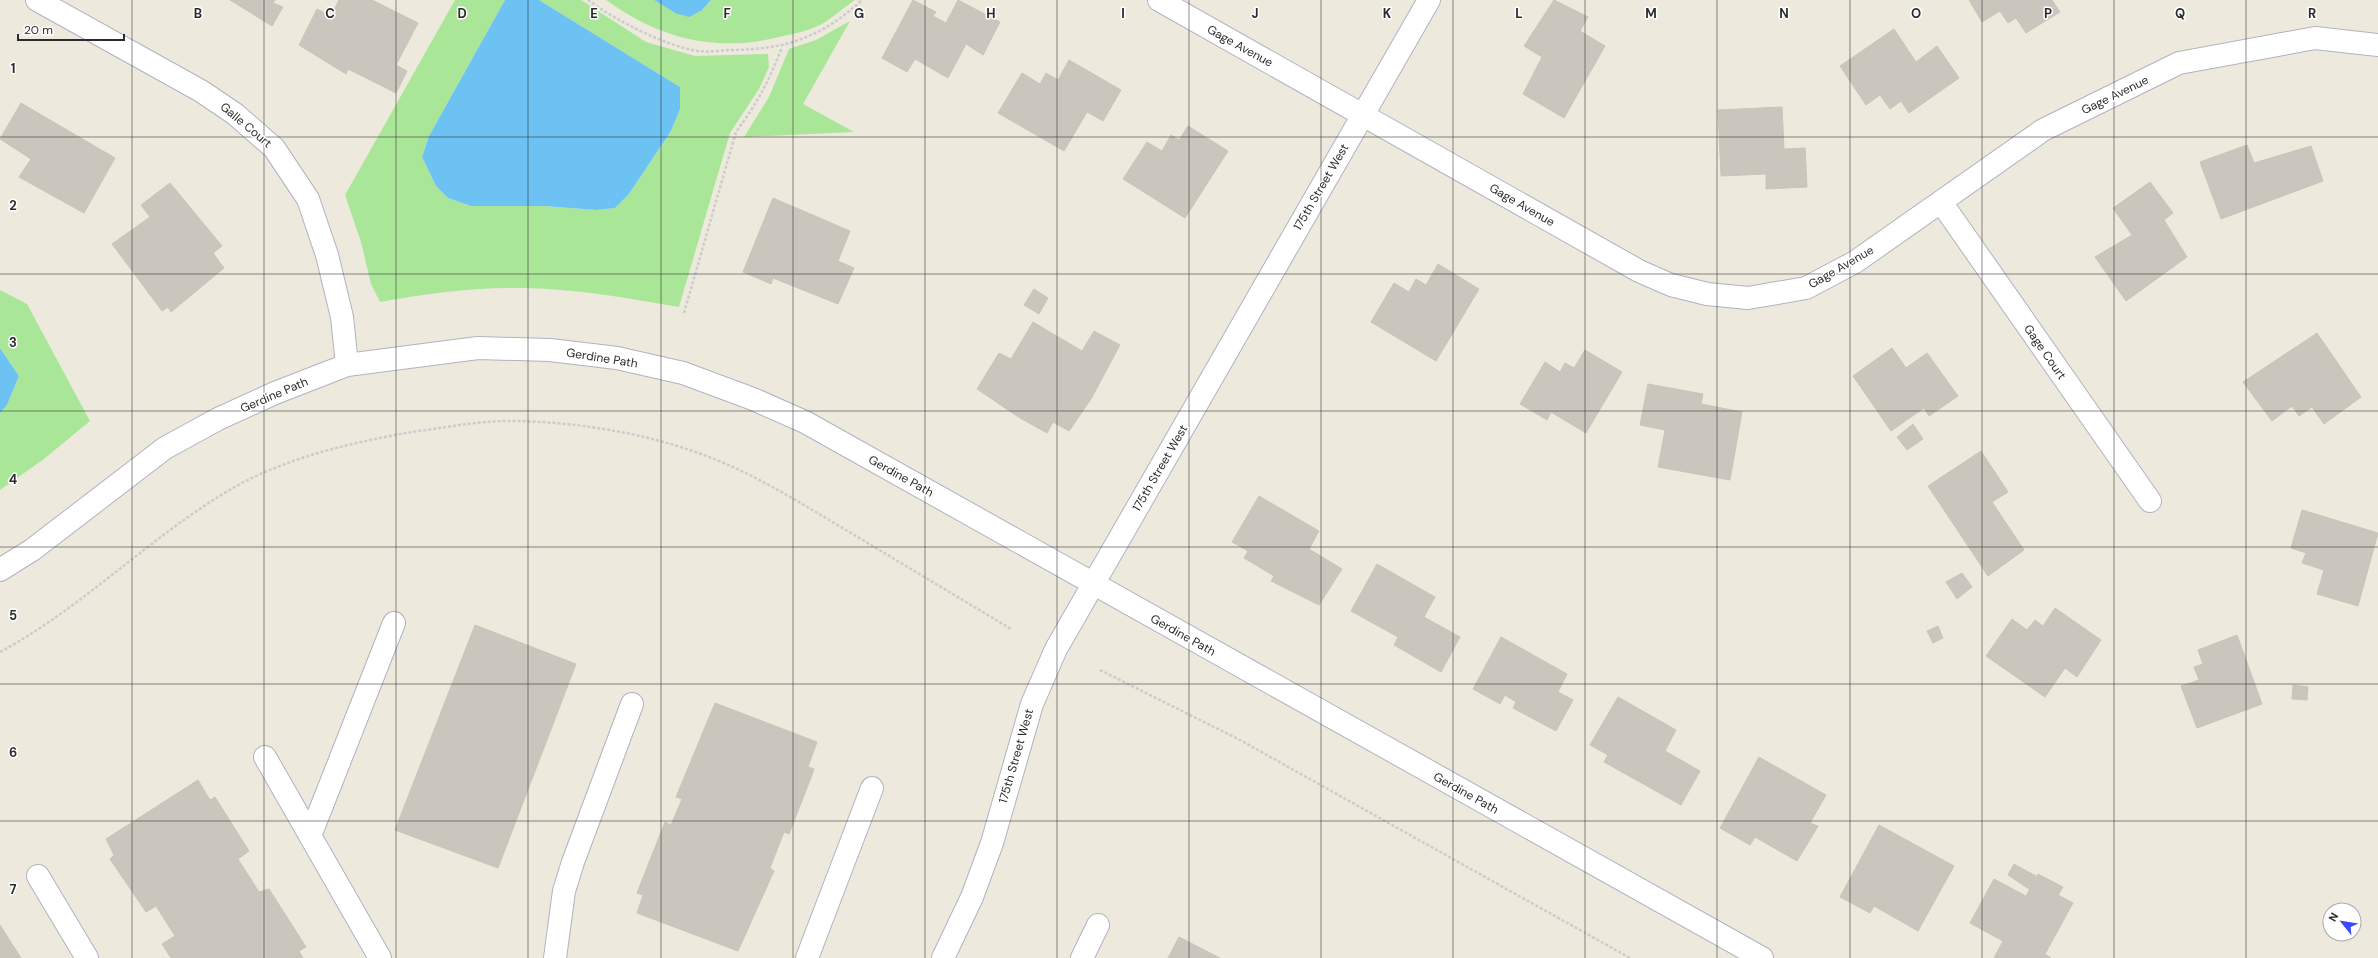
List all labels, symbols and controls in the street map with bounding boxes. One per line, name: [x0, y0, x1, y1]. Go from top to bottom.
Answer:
text: B: [194, 5, 202, 22]
text: C: [325, 5, 335, 22]
text: D: [457, 5, 467, 22]
text: E: [590, 5, 598, 22]
text: F: [723, 5, 731, 22]
text: G: [854, 5, 864, 22]
text: H: [986, 5, 996, 22]
text: I: [1121, 5, 1125, 22]
text: J: [1251, 5, 1259, 22]
text: K: [1383, 5, 1392, 22]
text: L: [1515, 5, 1523, 22]
text: M: [1645, 5, 1657, 22]
text: N: [1779, 5, 1789, 22]
text: O: [1911, 5, 1921, 22]
text: P: [2044, 5, 2052, 22]
text: Q: [2175, 5, 2185, 22]
text: R: [2308, 5, 2316, 22]
scale bar: [18, 16, 124, 42]
street label: Gage Avenue: [1204, 21, 1276, 71]
text: 20 m: [24, 22, 53, 38]
text: 1: [11, 60, 15, 77]
street label: Gage Avenue: [2079, 72, 2151, 118]
street label: Galle Court: [217, 99, 275, 151]
street label: 175th Street West: [1290, 141, 1352, 233]
street label: Gage Avenue: [1486, 180, 1558, 230]
text: 2: [9, 197, 17, 214]
street label: Gage Avenue: [1805, 242, 1877, 292]
street label: Gage Court: [2020, 321, 2070, 383]
text: 3: [9, 334, 17, 351]
street label: Gerdine Path: [565, 344, 639, 372]
street label: Gerdine Path: [238, 374, 310, 416]
street label: 175th Street West: [1129, 422, 1191, 514]
street label: Gerdine Path: [866, 452, 936, 501]
text: 4: [9, 471, 17, 488]
text: 5: [9, 607, 17, 624]
street label: Gerdine Path: [1148, 611, 1218, 660]
street label: 175th Street West: [995, 707, 1037, 805]
text: 6: [9, 744, 17, 761]
street label: Gerdine Path: [1431, 769, 1501, 818]
text: 7: [10, 881, 17, 898]
north arrow: [2322, 902, 2362, 942]
text: N: [2325, 910, 2341, 924]

